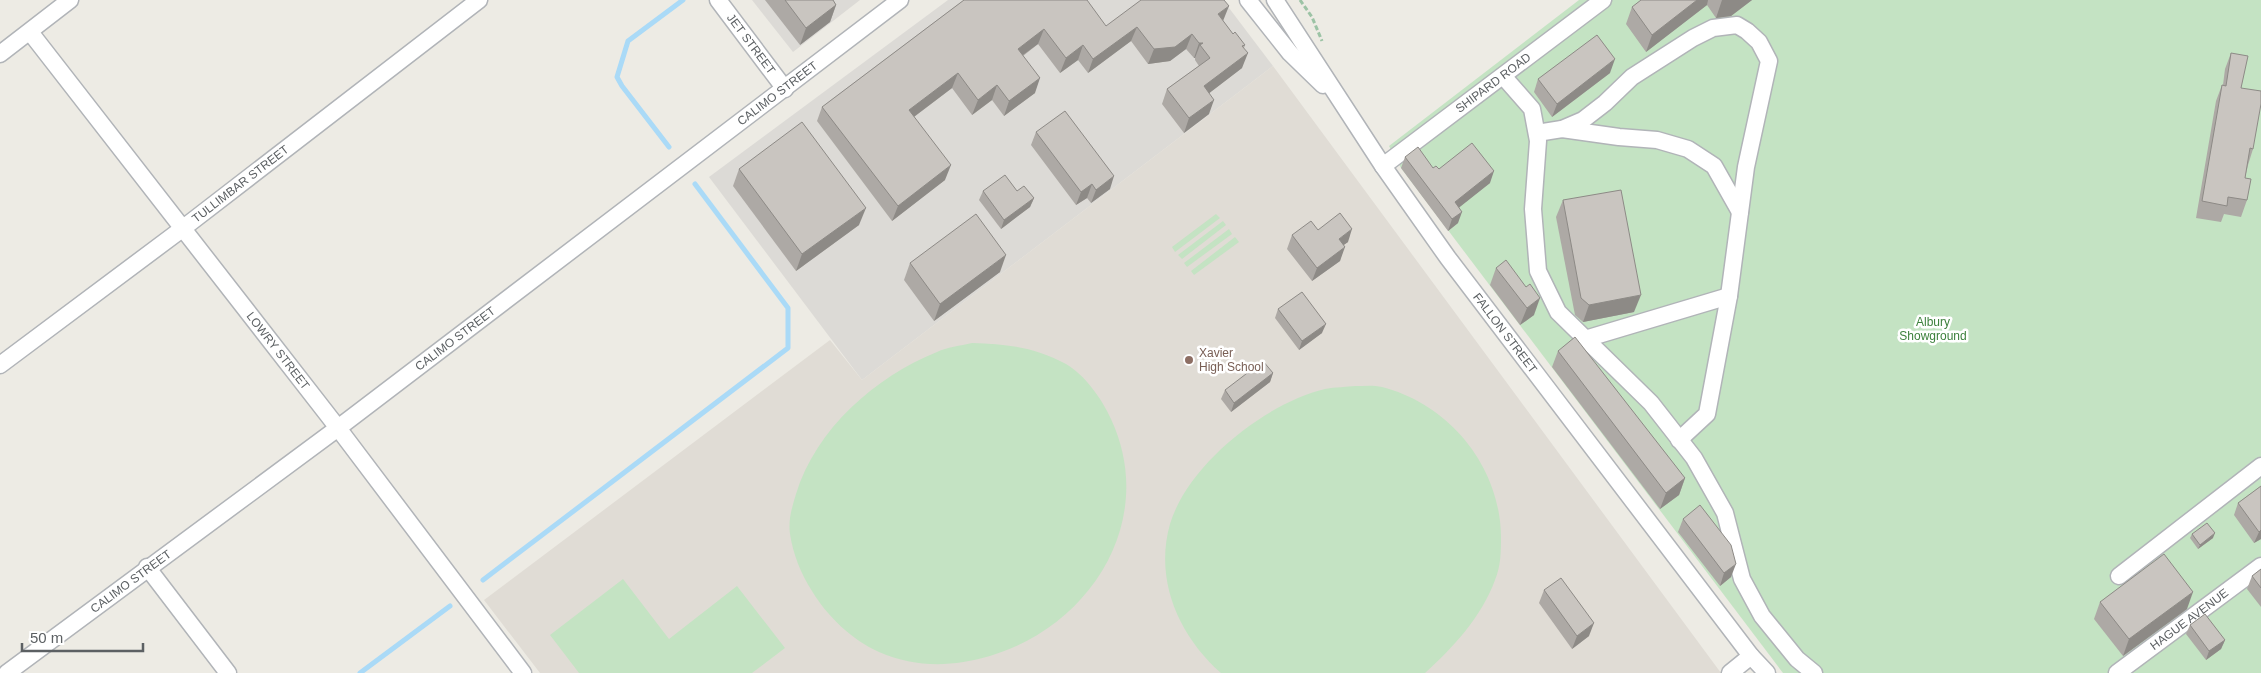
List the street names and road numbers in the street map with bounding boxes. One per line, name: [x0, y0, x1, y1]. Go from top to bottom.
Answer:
street label: JET STREET: [724, 11, 779, 77]
street label: SHIPARD ROAD: [1453, 50, 1534, 116]
street label: CALIMO STREET: [735, 58, 821, 128]
street label: TULLIMBAR STREET: [189, 142, 292, 226]
street label: FALLON STREET: [1470, 290, 1540, 376]
street label: CALIMO STREET: [412, 304, 498, 374]
street label: LOWRY STREET: [244, 309, 313, 393]
street label: CALIMO STREET: [88, 547, 174, 616]
street label: HAGUE AVENUE: [2147, 586, 2231, 653]

